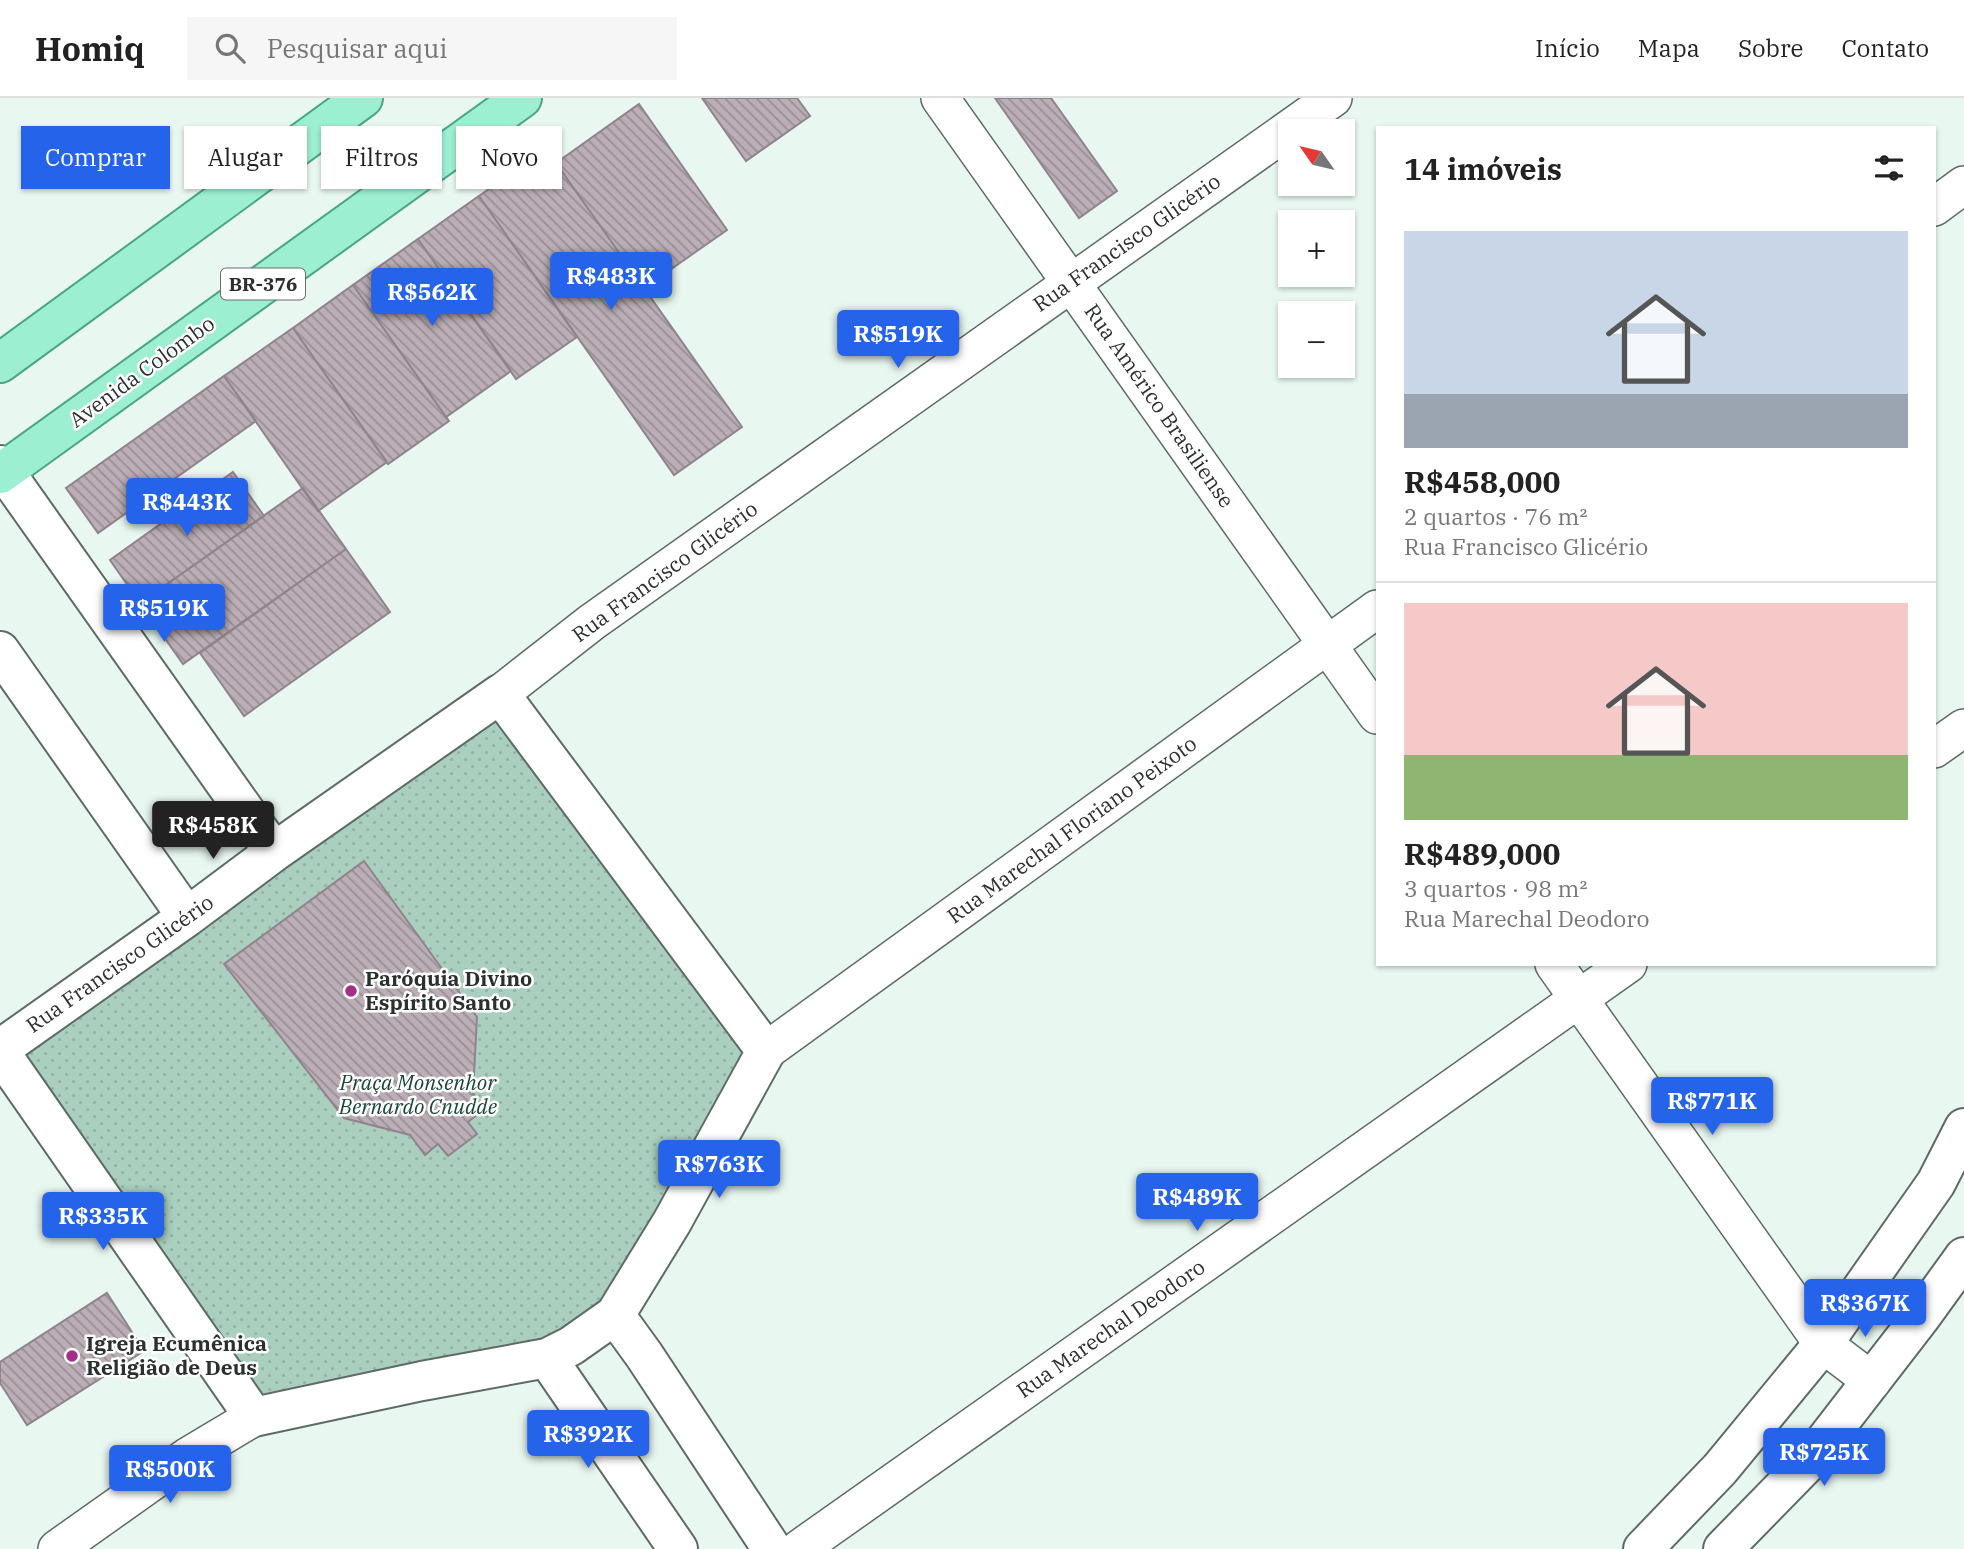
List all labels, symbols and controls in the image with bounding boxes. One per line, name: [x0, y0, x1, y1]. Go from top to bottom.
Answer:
search box: [187, 17, 677, 80]
text: Homiq: [35, 27, 145, 70]
icon: search: [211, 29, 249, 67]
text: Pesquisar aqui: [267, 31, 447, 65]
text: Início: [1535, 32, 1600, 64]
text: Mapa: [1638, 32, 1700, 64]
text: Sobre: [1738, 32, 1803, 64]
text: Contato: [1841, 32, 1929, 64]
north arrow: [1278, 119, 1354, 196]
map controls: [1278, 119, 1355, 378]
chip: Comprar: [21, 126, 170, 189]
chip: Alugar: [184, 126, 307, 189]
chip: Filtros: [321, 126, 442, 189]
chip: Novo: [456, 126, 562, 189]
text: 14 imóveis: [1404, 149, 1562, 188]
icon: filters: [1870, 149, 1908, 187]
street label: Rua Francisco Glicério: [1027, 167, 1226, 318]
button: +: [1278, 210, 1355, 287]
pin: R$483K: [554, 252, 668, 312]
text: R$483K: [566, 260, 656, 290]
road number: BR-376: [221, 268, 305, 300]
pin: R$562K: [375, 268, 489, 328]
text: R$562K: [387, 276, 477, 306]
icon: home: [1593, 276, 1719, 402]
street label: Rua Américo Brasiliense: [1079, 298, 1241, 513]
button: −: [1278, 301, 1355, 378]
street label: Avenida Colombo: [63, 309, 220, 433]
pin: R$519K: [841, 310, 955, 370]
text: R$519K: [853, 318, 943, 348]
text: R$458,000: [1404, 462, 1560, 501]
pin: R$443K: [130, 478, 244, 538]
text: R$443K: [142, 486, 232, 516]
street label: Rua Francisco Glicério: [566, 494, 763, 648]
text: 2 quartos · 76 m²: [1404, 501, 1587, 531]
text: Rua Francisco Glicério: [1404, 531, 1648, 561]
pin: R$519K: [107, 584, 221, 644]
text: R$519K: [119, 592, 209, 622]
icon: home: [1593, 648, 1719, 774]
street label: Rua Marechal Floriano Peixoto: [941, 729, 1202, 929]
pin: R$458K: [156, 802, 270, 861]
text: R$458K: [168, 809, 258, 839]
text: R$489,000: [1404, 834, 1560, 873]
text: 3 quartos · 98 m²: [1404, 873, 1587, 903]
street label: Rua Francisco Glicério: [20, 888, 219, 1039]
text: Rua Marechal Deodoro: [1404, 903, 1650, 933]
place label: Paróquia Divino Espírito Santo: [365, 964, 532, 1016]
marker: Paróquia Divino Espírito Santo: [343, 983, 359, 999]
park label: Praça Monsenhor Bernardo Cnudde: [338, 1068, 498, 1120]
pin: R$771K: [1655, 1077, 1769, 1137]
text: R$771K: [1667, 1085, 1757, 1115]
pin: R$763K: [662, 1140, 776, 1200]
text: R$763K: [674, 1148, 764, 1178]
pin: R$489K: [1140, 1174, 1254, 1233]
text: R$489K: [1152, 1181, 1242, 1211]
pin: R$335K: [46, 1192, 160, 1252]
text: R$335K: [58, 1200, 148, 1230]
street label: Rua Marechal Deodoro: [1011, 1252, 1210, 1404]
pin: R$367K: [1808, 1280, 1922, 1339]
text: R$367K: [1820, 1287, 1910, 1317]
place label: Igreja Ecumênica Religião de Deus: [86, 1329, 267, 1381]
marker: Igreja Ecumênica Religião de Deus: [64, 1348, 80, 1364]
pin: R$392K: [531, 1410, 645, 1470]
text: R$392K: [543, 1418, 633, 1448]
pin: R$725K: [1767, 1428, 1881, 1488]
text: R$725K: [1779, 1436, 1869, 1466]
pin: R$500K: [113, 1446, 227, 1505]
text: R$500K: [125, 1453, 215, 1483]

